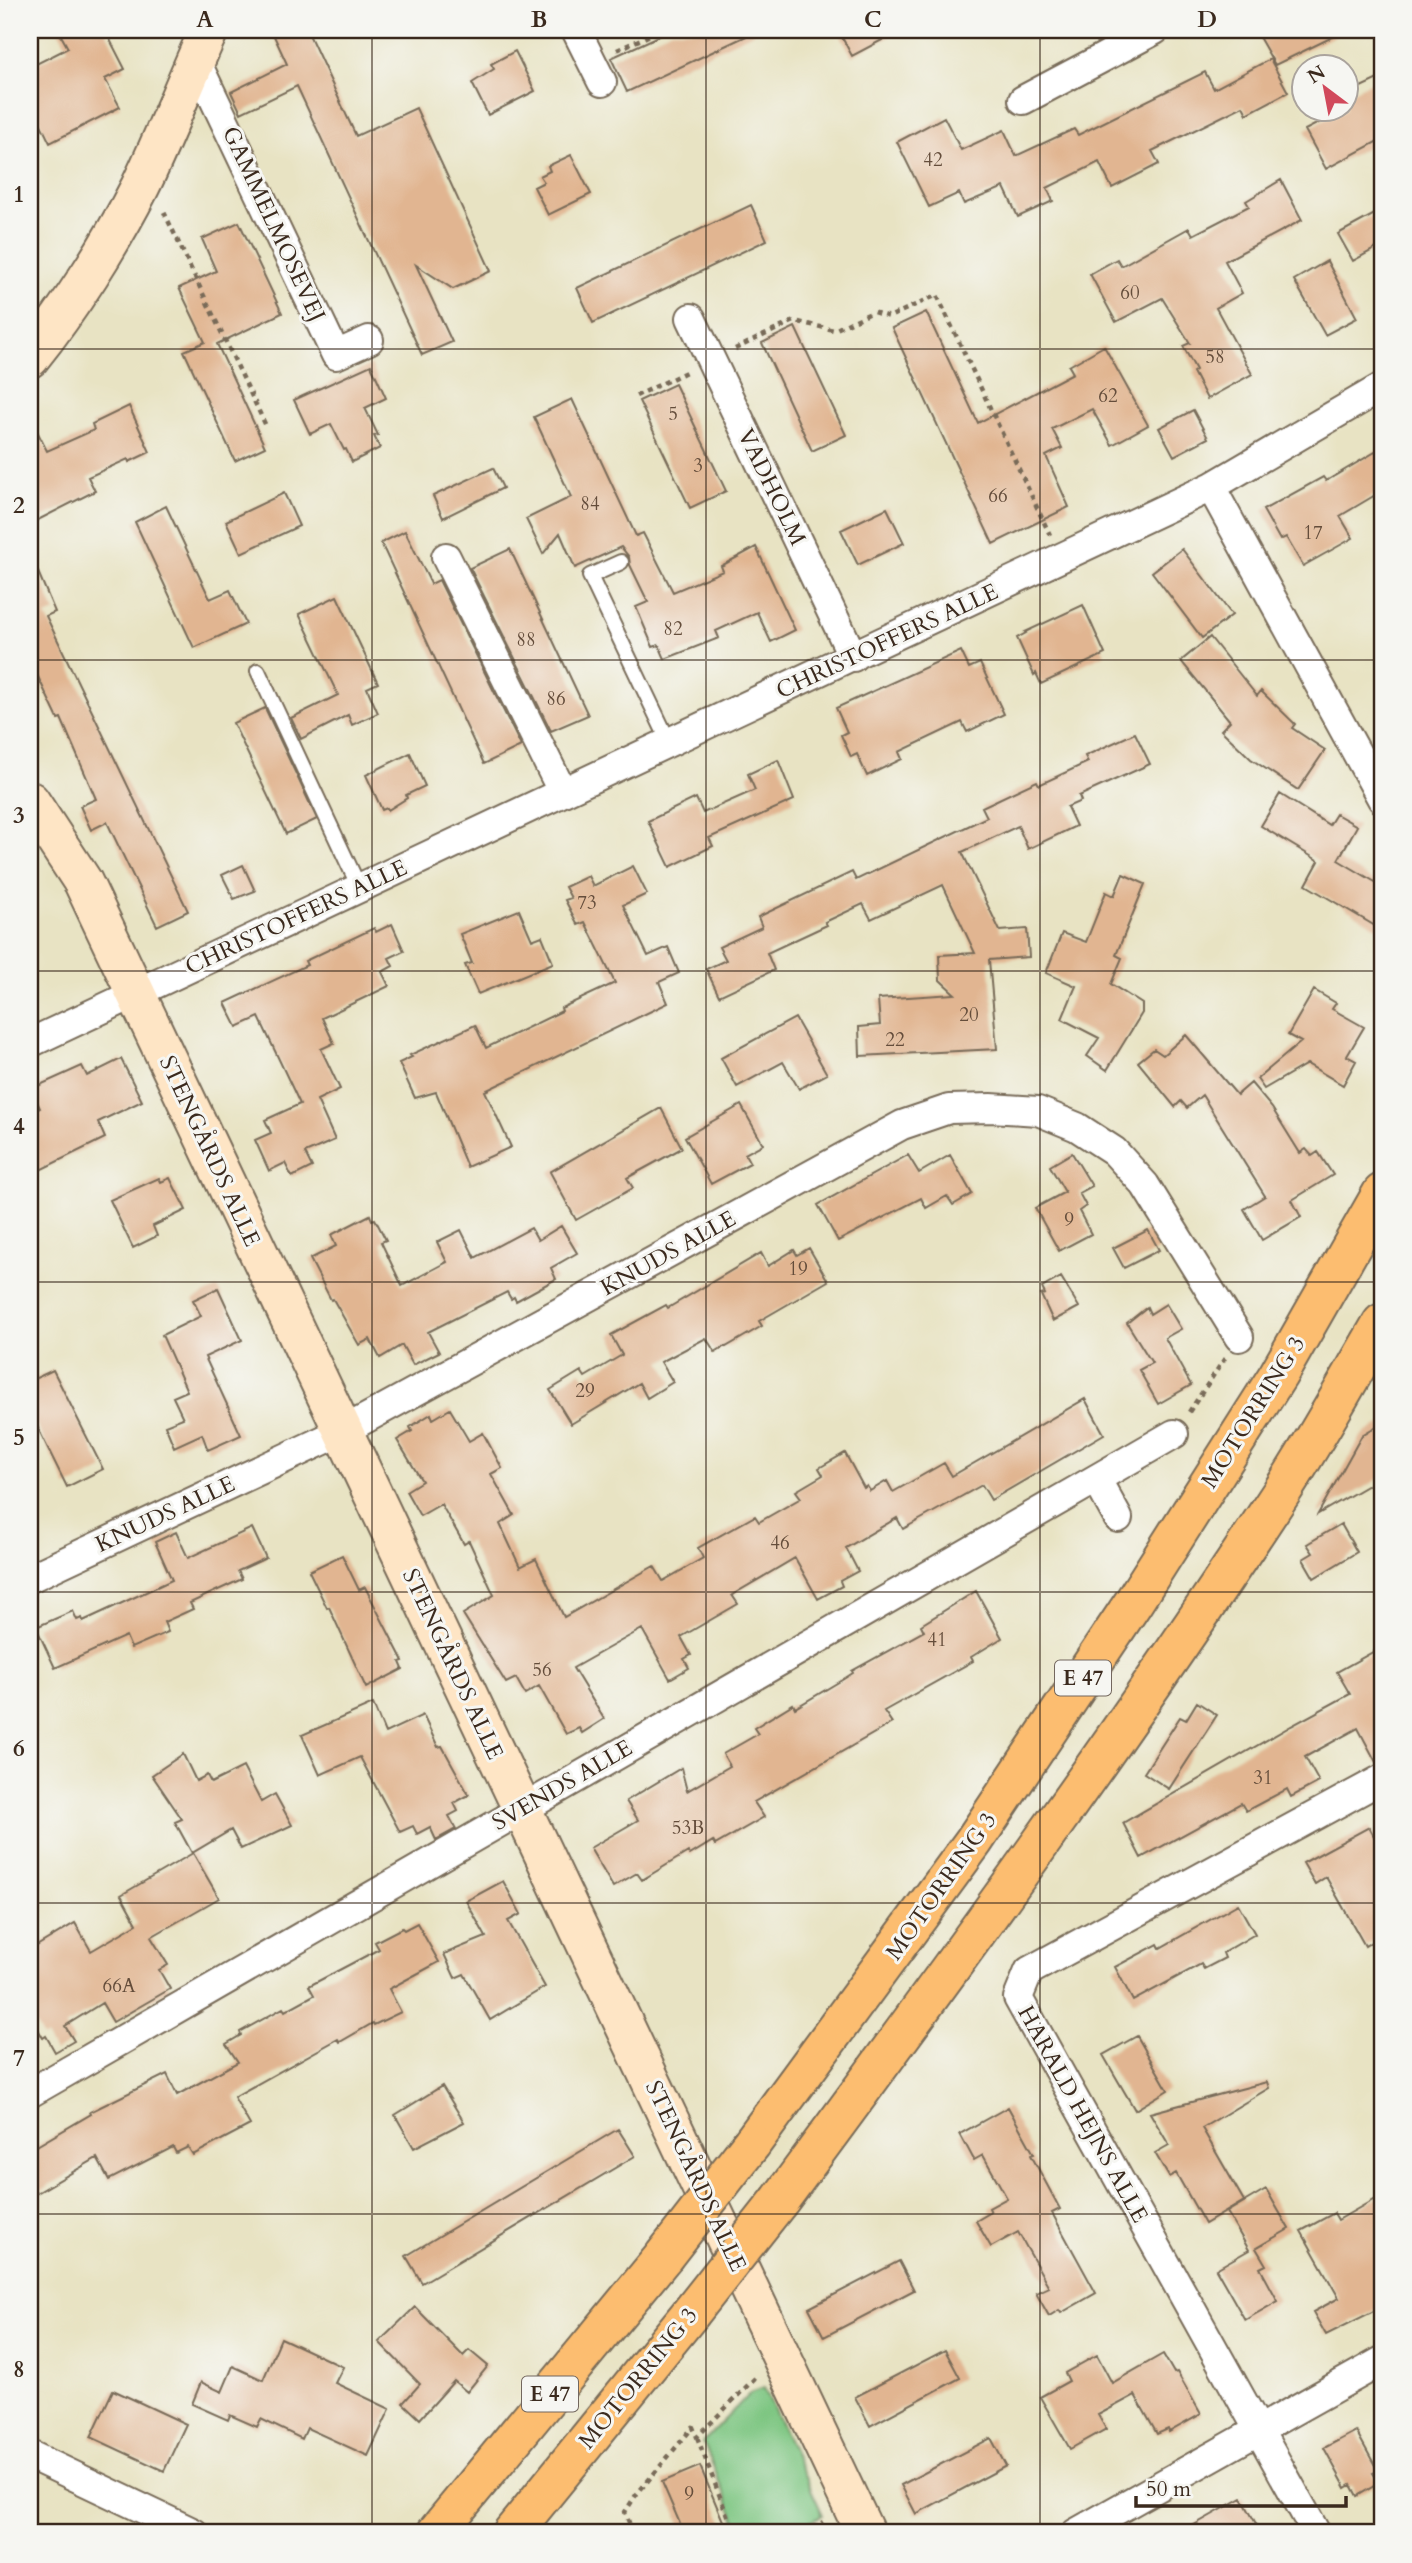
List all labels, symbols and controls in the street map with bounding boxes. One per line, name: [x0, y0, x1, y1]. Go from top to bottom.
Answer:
text: A: [196, 4, 214, 35]
text: B: [531, 4, 547, 35]
text: C: [864, 4, 882, 35]
text: D: [1197, 4, 1217, 35]
north arrow: [1290, 52, 1360, 122]
text: N: [1303, 59, 1331, 90]
street label: GAMMELMOSEVEJ: [215, 121, 333, 327]
house number: 42: [923, 147, 943, 173]
text: 1: [13, 179, 25, 210]
house number: 60: [1120, 280, 1140, 306]
house number: 58: [1205, 344, 1225, 370]
house number: 62: [1098, 383, 1118, 409]
house number: 5: [668, 401, 678, 427]
street label: VADHOLM: [730, 423, 814, 551]
house number: 3: [693, 453, 703, 479]
house number: 66: [988, 483, 1008, 509]
text: 2: [13, 490, 25, 521]
house number: 84: [580, 491, 600, 517]
house number: 17: [1303, 520, 1323, 546]
street label: CHRISTOFFERS ALLE: [771, 576, 1003, 706]
house number: 82: [663, 616, 683, 642]
house number: 88: [516, 627, 536, 653]
house number: 86: [546, 686, 566, 712]
text: 3: [13, 800, 25, 831]
street label: CHRISTOFFERS ALLE: [180, 852, 412, 982]
house number: 73: [577, 890, 597, 916]
house number: 20: [959, 1002, 979, 1028]
house number: 22: [885, 1027, 905, 1053]
street label: STENGÅRDS ALLE: [152, 1050, 269, 1252]
text: 4: [13, 1111, 25, 1142]
street label: KNUDS ALLE: [595, 1203, 741, 1303]
house number: 9: [1064, 1207, 1074, 1233]
house number: 19: [788, 1256, 808, 1282]
street label: MOTORRING 3: [1194, 1330, 1312, 1494]
house number: 29: [575, 1378, 595, 1404]
text: 5: [13, 1422, 25, 1453]
street label: KNUDS ALLE: [90, 1468, 240, 1560]
house number: 46: [770, 1530, 790, 1556]
street label: STENGÅRDS ALLE: [395, 1563, 512, 1765]
house number: 41: [927, 1627, 947, 1653]
house number: 56: [532, 1657, 552, 1683]
road number: E 47: [1055, 1660, 1111, 1696]
street label: SVENDS ALLE: [486, 1732, 638, 1838]
text: 6: [13, 1733, 25, 1764]
house number: 31: [1253, 1765, 1273, 1791]
street label: MOTORRING 3: [878, 1806, 1004, 1966]
house number: 53B: [672, 1815, 704, 1841]
house number: 66A: [103, 1973, 136, 1999]
street label: HARALD HEJNS ALLE: [1010, 2000, 1156, 2228]
text: 7: [13, 2043, 25, 2074]
street label: STENGÅRDS ALLE: [638, 2075, 755, 2277]
street label: MOTORRING 3: [571, 2301, 705, 2455]
text: 8: [13, 2354, 25, 2385]
road number: E 47: [522, 2376, 578, 2412]
scale bar: [1136, 2465, 1346, 2509]
text: 50 m: [1146, 2475, 1191, 2504]
house number: 9: [684, 2481, 694, 2507]

